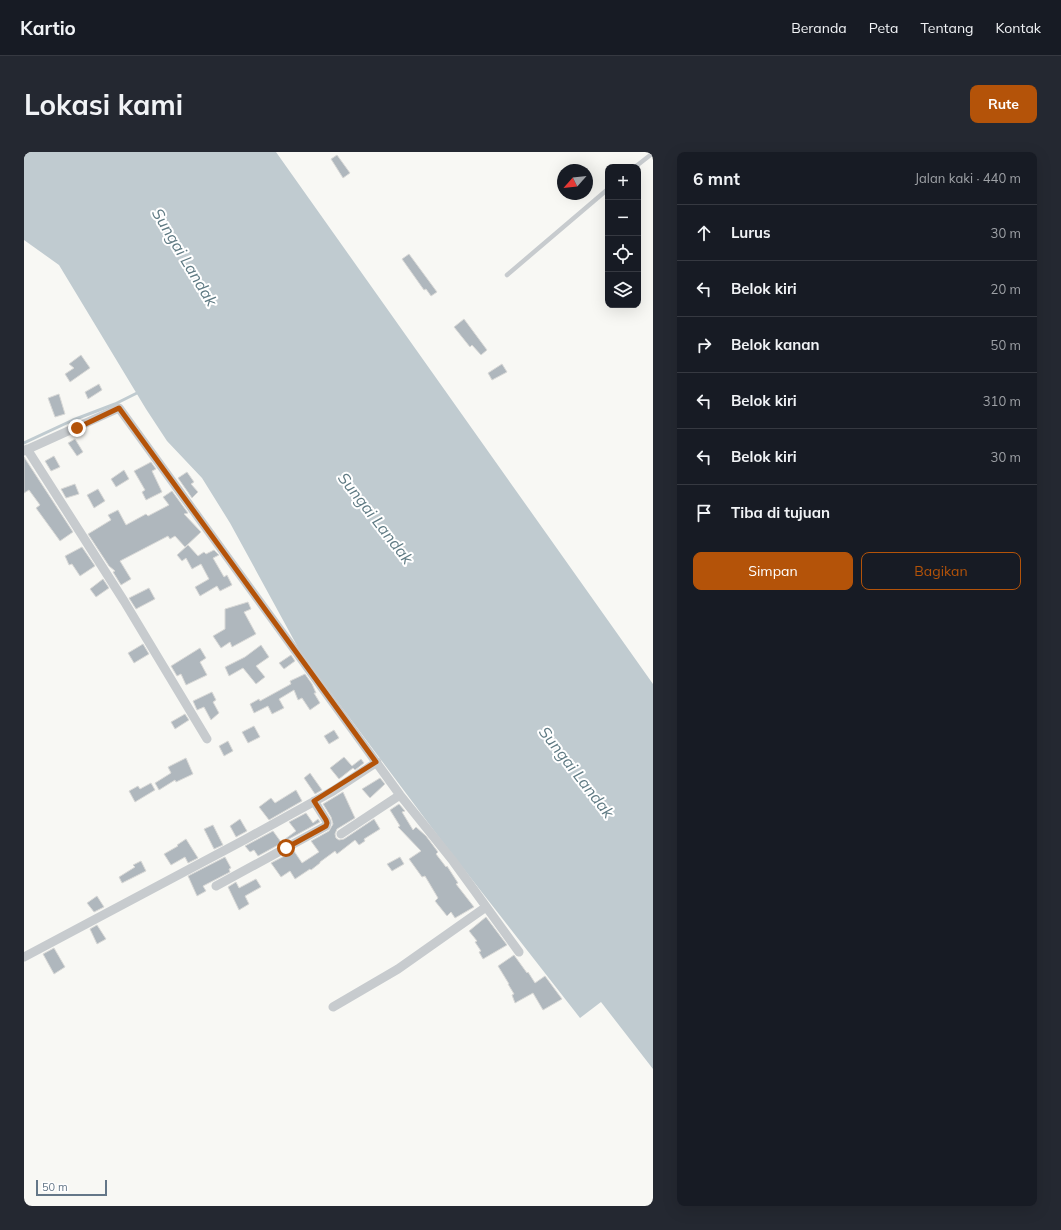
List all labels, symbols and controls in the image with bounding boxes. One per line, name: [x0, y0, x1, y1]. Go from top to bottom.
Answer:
text: Kartio: [20, 16, 76, 40]
text: Beranda: [791, 19, 847, 37]
text: Peta: [869, 19, 898, 37]
text: Tentang: [920, 19, 974, 37]
text: Kontak: [996, 19, 1041, 37]
button: Rute: [970, 85, 1037, 123]
text: Lokasi kami: [24, 87, 183, 122]
north arrow: [557, 164, 593, 200]
map controls: [605, 164, 641, 308]
button: +: [605, 164, 641, 200]
text: 6 mnt: [693, 168, 740, 189]
text: Jalan kaki · 440 m: [915, 170, 1021, 186]
button: −: [605, 200, 641, 236]
water label: Sungai Landak: [148, 204, 223, 310]
icon: ahead: [693, 222, 715, 244]
text: Lurus: [731, 223, 771, 242]
text: 30 m: [991, 225, 1021, 241]
button: locate: [605, 236, 641, 272]
button: layers: [605, 272, 641, 308]
icon: left: [693, 278, 715, 300]
text: Belok kiri: [731, 279, 797, 298]
text: 20 m: [991, 281, 1021, 297]
icon: right: [693, 334, 715, 356]
text: Belok kanan: [731, 335, 820, 354]
text: 50 m: [991, 337, 1021, 353]
icon: left: [693, 390, 715, 412]
text: Belok kiri: [731, 391, 797, 410]
text: 310 m: [983, 393, 1021, 409]
route end: [68, 419, 86, 437]
icon: left: [693, 446, 715, 468]
text: Belok kiri: [731, 447, 797, 466]
text: 30 m: [991, 449, 1021, 465]
water label: Sungai Landak: [334, 468, 418, 568]
icon: arrive: [693, 502, 715, 524]
text: Tiba di tujuan: [731, 503, 830, 522]
button: Simpan: [693, 552, 853, 590]
button: Bagikan: [861, 552, 1021, 590]
water label: Sungai Landak: [535, 722, 619, 822]
route start: [277, 839, 295, 857]
scale bar: [36, 1178, 107, 1197]
text: 50 m: [42, 1180, 68, 1194]

